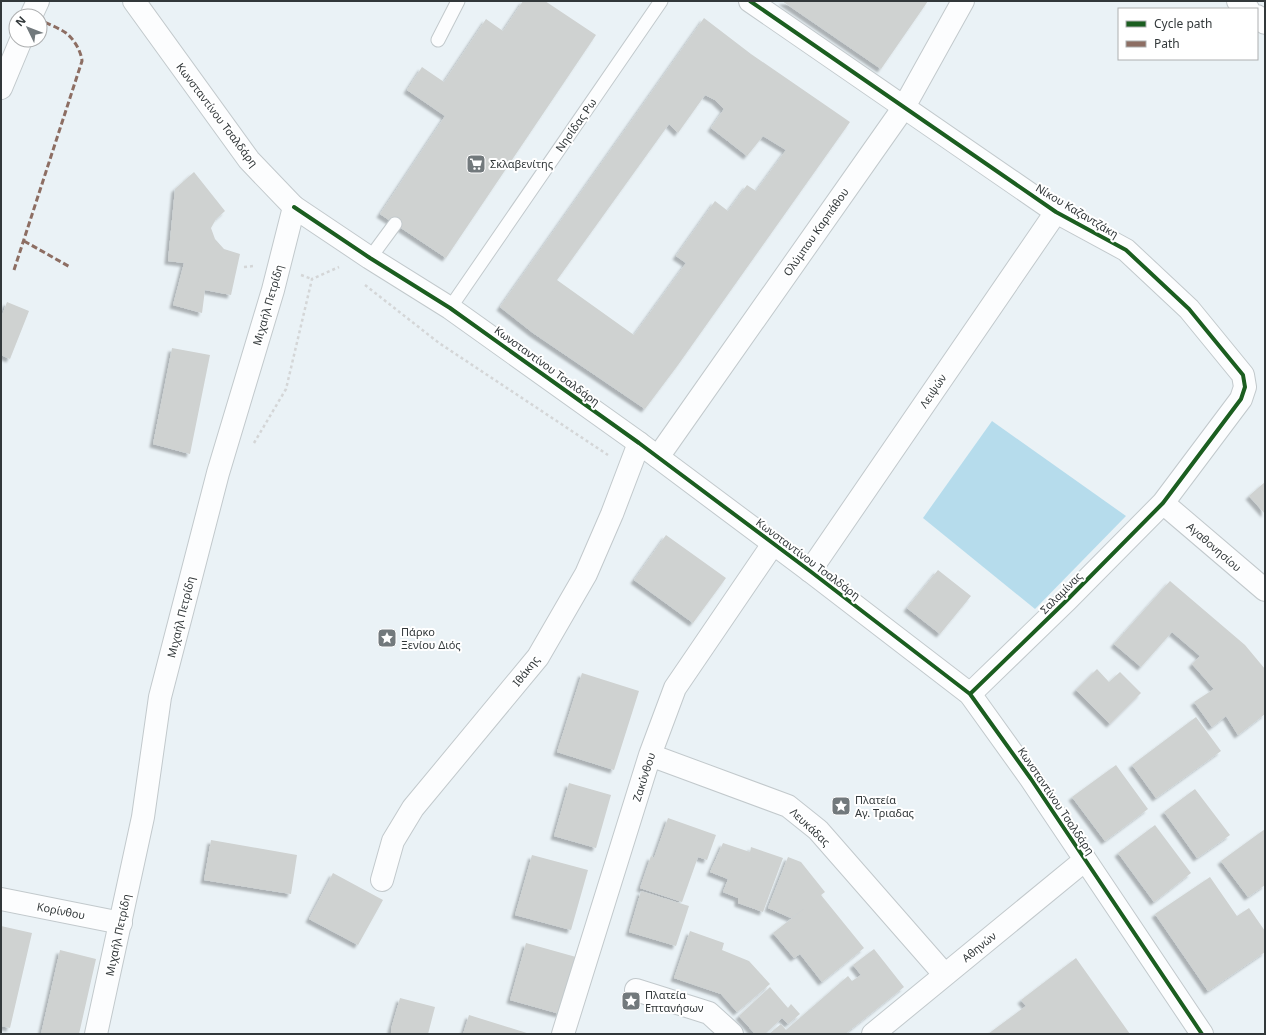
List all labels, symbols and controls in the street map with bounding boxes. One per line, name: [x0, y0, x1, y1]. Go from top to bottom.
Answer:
north arrow: [8, 8, 48, 48]
legend: [1118, 8, 1258, 60]
text: N: [12, 12, 29, 29]
text: Cycle path: [1154, 15, 1212, 32]
text: Path: [1154, 35, 1180, 52]
street label: Κωνσταντίνου Τσαλδάρη: [173, 60, 262, 170]
street label: Νησίδας Ρω: [552, 95, 600, 154]
supermarket icon: Σκλαβενίτης: [465, 153, 487, 175]
place label: Σκλαβενίτης: [490, 156, 553, 171]
street label: Νίκου Καζαντζάκη: [1033, 180, 1121, 241]
street label: Ολύμπου Καρπάθου: [779, 185, 852, 279]
street label: Μιχαήλ Πετρίδη: [249, 263, 286, 347]
street label: Κωνσταντίνου Τσαλδάρη: [492, 322, 603, 409]
street label: Λειψών: [916, 371, 950, 411]
street label: Κωνσταντίνου Τσαλδάρη: [753, 514, 863, 603]
street label: Αγαθονησίου: [1184, 519, 1245, 575]
street label: Σαλαμίνας: [1036, 568, 1085, 617]
street label: Μιχαήλ Πετρίδη: [163, 575, 198, 659]
place label: Πάρκο Ξενίου Διός: [401, 624, 461, 652]
place icon: Πάρκο Ξενίου Διός: [376, 627, 398, 649]
street label: Ιθάκης: [509, 652, 542, 689]
street label: Κωνσταντίνου Τσαλδάρη: [1015, 744, 1098, 857]
street label: Ζακύνθου: [629, 750, 659, 803]
place label: Πλατεία Αγ. Τριαδας: [855, 792, 914, 820]
place icon: Πλατεία Αγ. Τριαδας: [830, 795, 852, 817]
street label: Λευκάδας: [787, 804, 834, 849]
street label: Μιχαήλ Πετρίδη: [101, 892, 134, 977]
street label: Κορίνθου: [36, 898, 87, 923]
street label: Αθηνών: [958, 928, 999, 965]
place label: Πλατεία Επτανήσων: [645, 987, 704, 1015]
place icon: Πλατεία Επτανήσων: [620, 990, 642, 1012]

